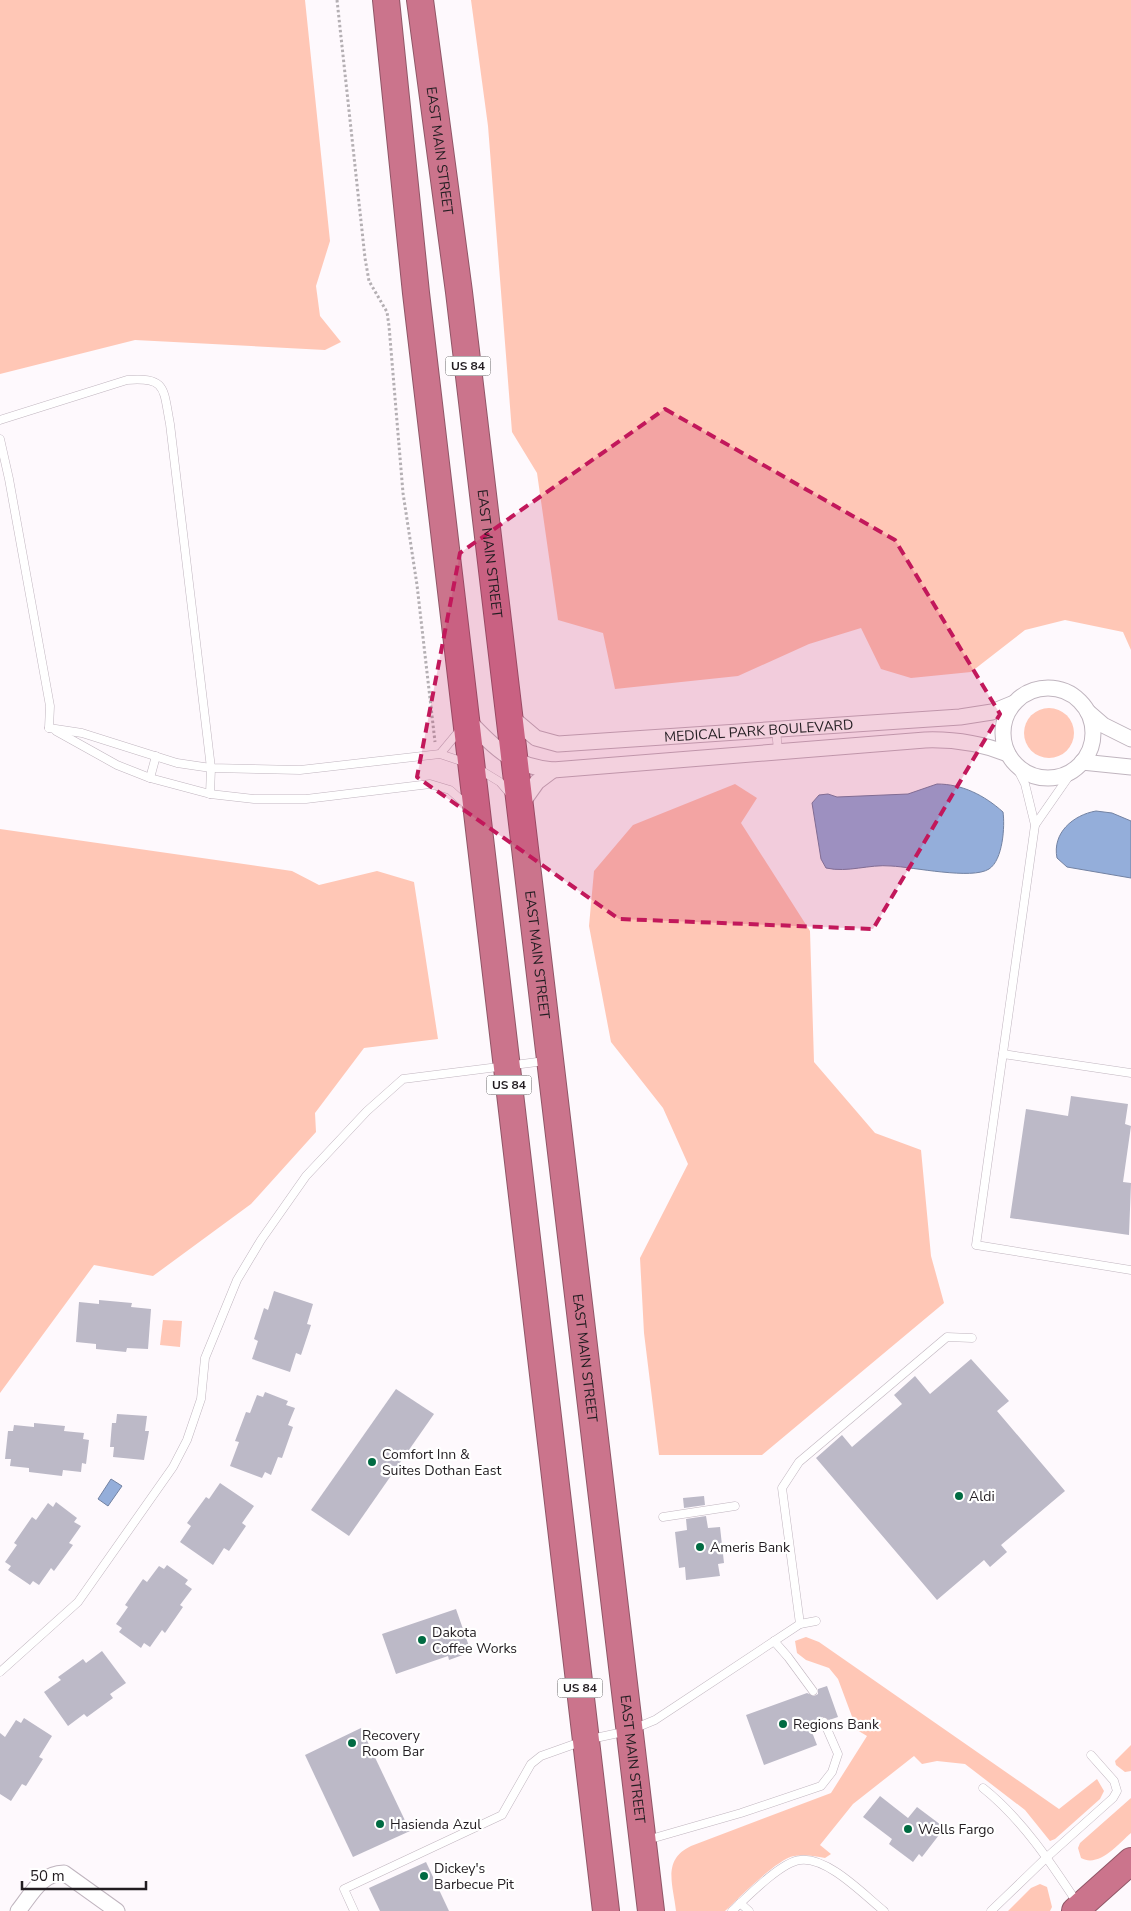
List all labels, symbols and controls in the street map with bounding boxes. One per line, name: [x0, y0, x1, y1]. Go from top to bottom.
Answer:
street label: EAST MAIN STREET: [422, 85, 458, 216]
road number: US 84: [446, 356, 490, 376]
street label: EAST MAIN STREET: [473, 488, 507, 619]
street label: MEDICAL PARK BOULEVARD: [663, 715, 854, 746]
street label: EAST MAIN STREET: [521, 890, 555, 1021]
road number: US 84: [486, 1076, 532, 1094]
street label: EAST MAIN STREET: [568, 1293, 603, 1424]
place label: Comfort Inn & Suites Dothan East: [382, 1445, 501, 1480]
marker: Comfort Inn & Suites Dothan East: [366, 1456, 378, 1468]
place label: Aldi: [969, 1487, 995, 1506]
marker: Aldi: [953, 1490, 965, 1502]
place label: Ameris Bank: [710, 1538, 791, 1557]
marker: Ameris Bank: [694, 1541, 706, 1553]
place label: Dakota Coffee Works: [432, 1623, 517, 1658]
marker: Dakota Coffee Works: [416, 1634, 428, 1646]
road number: US 84: [558, 1679, 602, 1698]
street label: EAST MAIN STREET: [616, 1694, 650, 1825]
place label: Regions Bank: [793, 1715, 880, 1734]
marker: Regions Bank: [777, 1718, 789, 1730]
place label: Recovery Room Bar: [362, 1726, 424, 1761]
marker: Recovery Room Bar: [346, 1737, 358, 1749]
place label: Hasienda Azul: [390, 1815, 482, 1834]
marker: Hasienda Azul: [374, 1818, 386, 1830]
place label: Wells Fargo: [918, 1820, 995, 1839]
marker: Wells Fargo: [902, 1823, 914, 1835]
scale bar: [22, 1858, 146, 1890]
place label: Dickey's Barbecue Pit: [434, 1859, 514, 1894]
text: 50 m: [30, 1866, 65, 1886]
marker: Dickey's Barbecue Pit: [418, 1870, 430, 1882]

